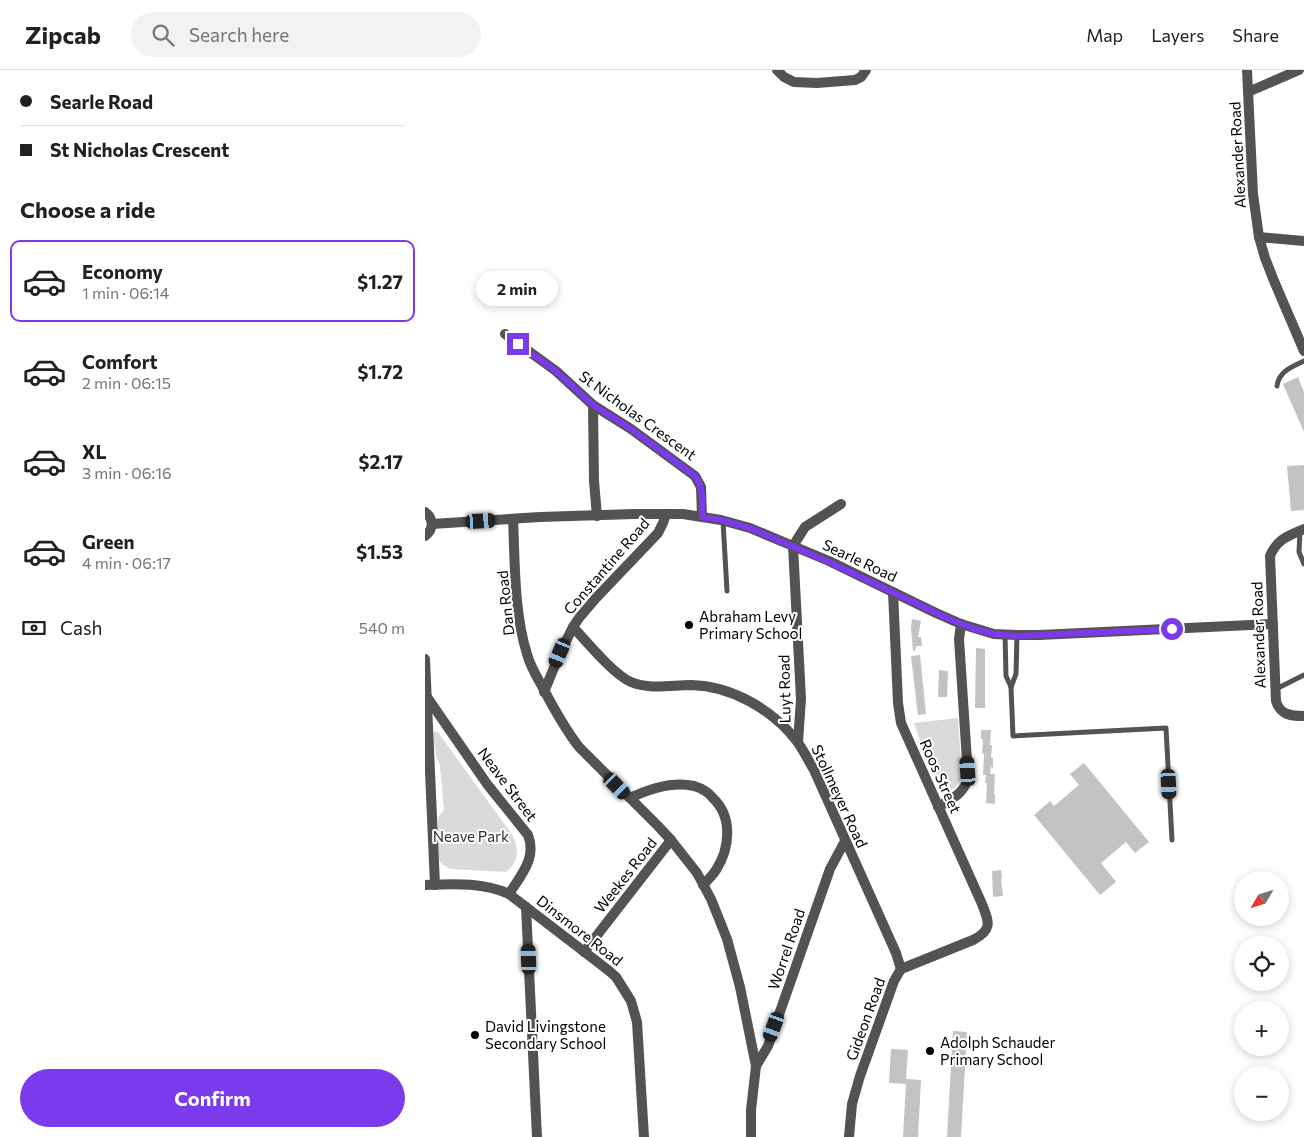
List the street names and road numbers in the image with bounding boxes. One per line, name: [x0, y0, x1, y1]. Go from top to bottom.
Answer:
street label: Alexander Road: [1225, 101, 1249, 209]
street label: St Nicholas Crescent: [576, 367, 700, 463]
street label: Constantine Road: [559, 514, 653, 618]
street label: Searle Road: [820, 535, 900, 585]
street label: Dan Road: [493, 570, 517, 636]
street label: Alexander Road: [1247, 581, 1269, 689]
street label: Luyt Road: [774, 654, 794, 724]
street label: Roos Street: [917, 736, 965, 816]
street label: Stollmeyer Road: [808, 742, 872, 850]
street label: Neave Street: [474, 744, 542, 824]
street label: Weekes Road: [590, 834, 660, 916]
street label: Dinsmore Road: [534, 891, 626, 969]
street label: Worrel Road: [764, 906, 808, 992]
street label: Gideon Road: [842, 975, 888, 1063]

